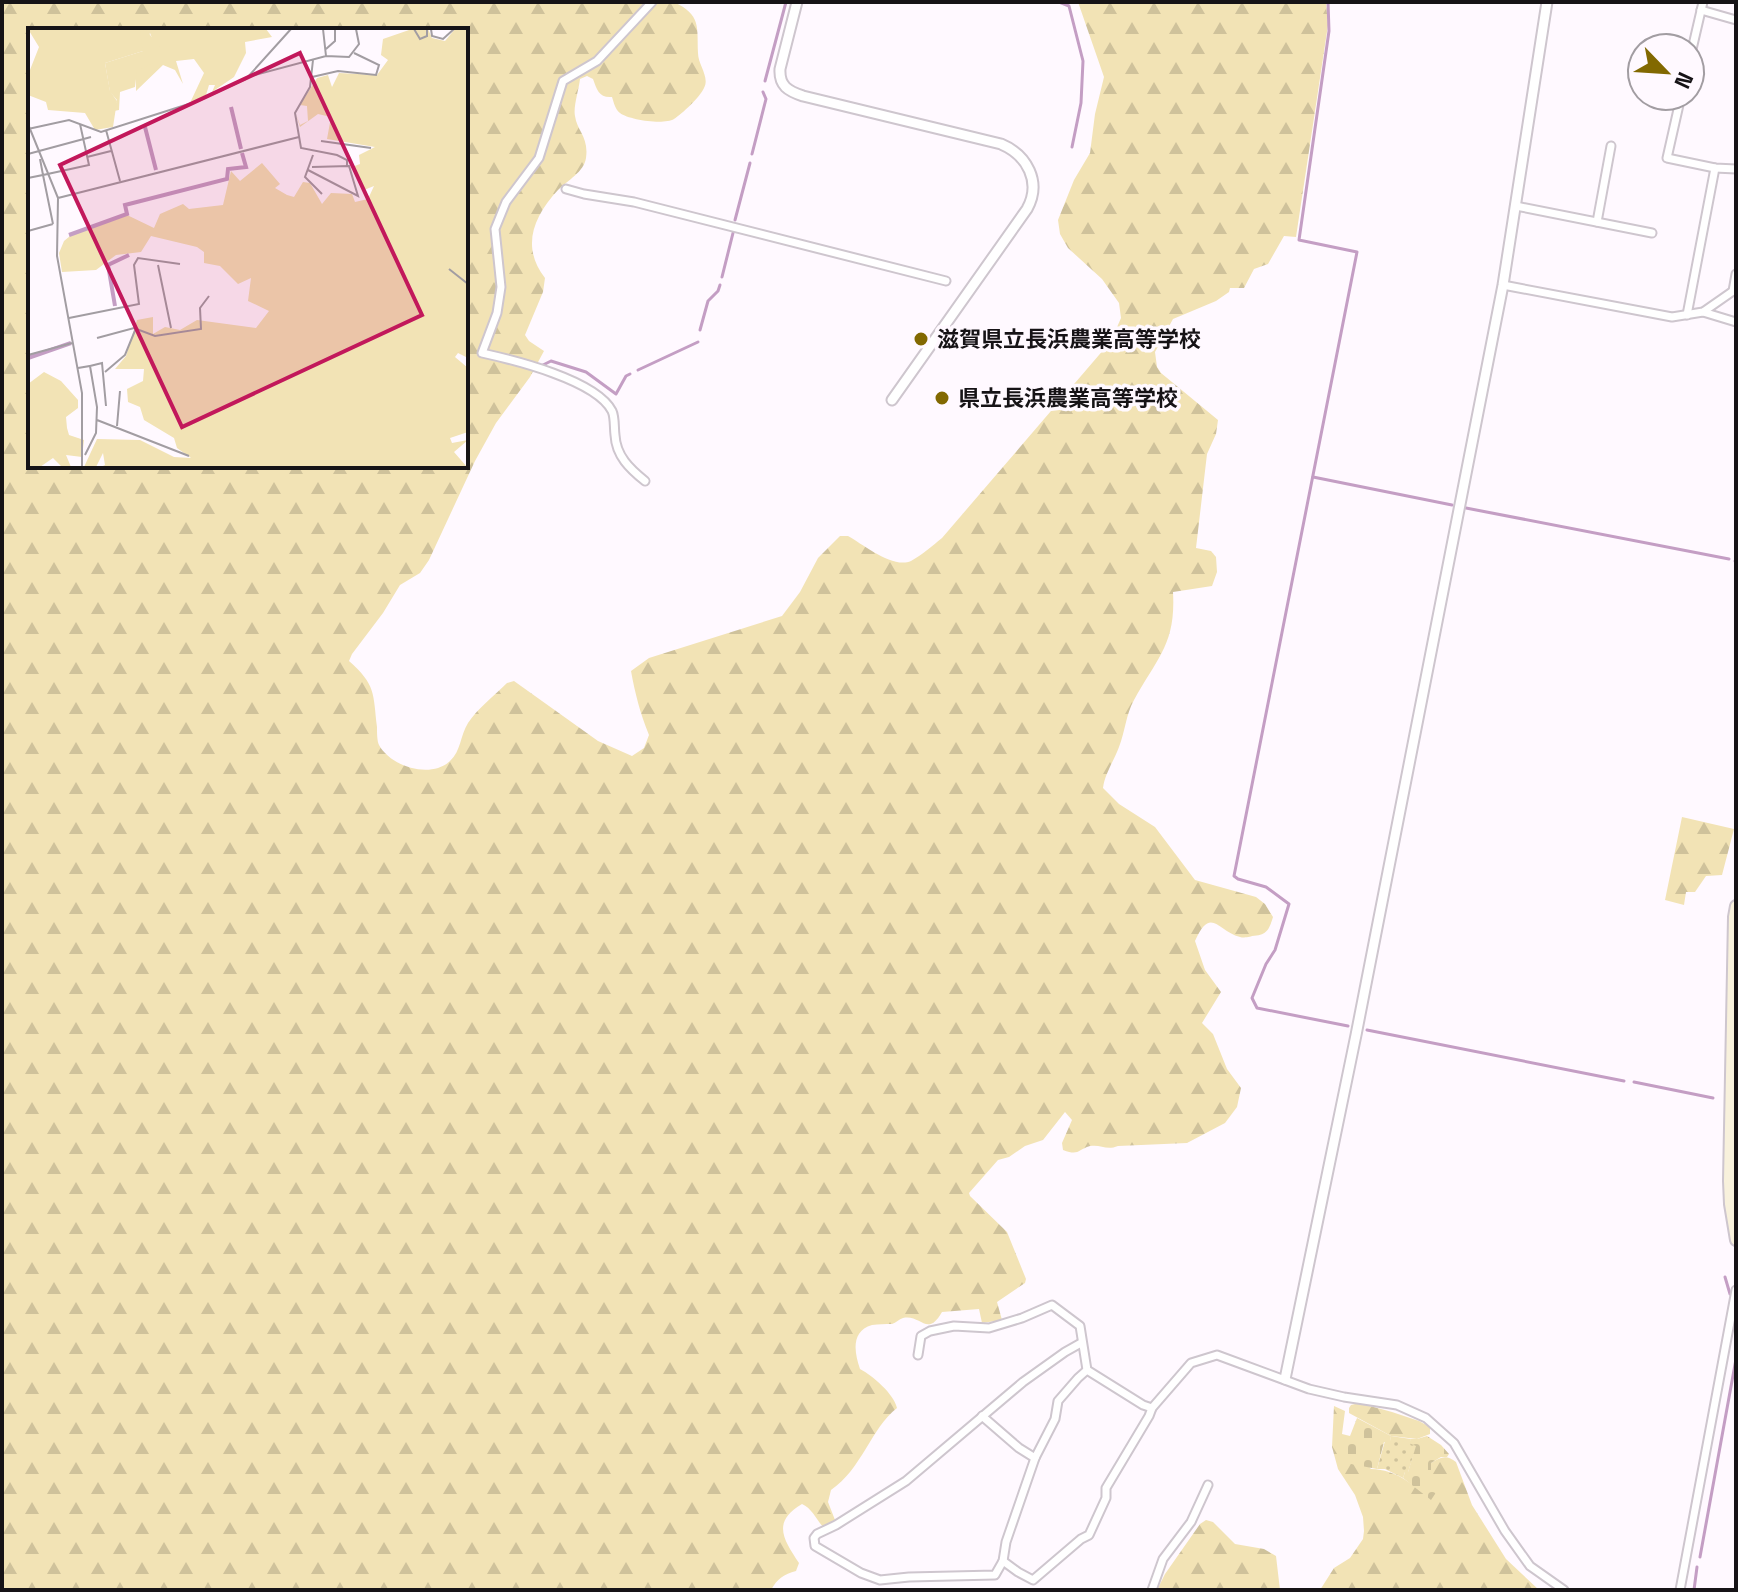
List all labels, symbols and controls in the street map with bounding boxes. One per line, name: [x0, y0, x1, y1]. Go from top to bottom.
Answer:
inset map: [28, 28, 468, 468]
north arrow: [1626, 32, 1706, 112]
text: N: [1668, 68, 1700, 93]
place label: 滋賀県立長浜農業高等学校: [937, 325, 1201, 353]
marker: 滋賀県立長浜農業高等学校: [912, 330, 930, 348]
place label: 県立長浜農業高等学校: [958, 384, 1178, 412]
marker: 県立長浜農業高等学校: [933, 389, 951, 407]

